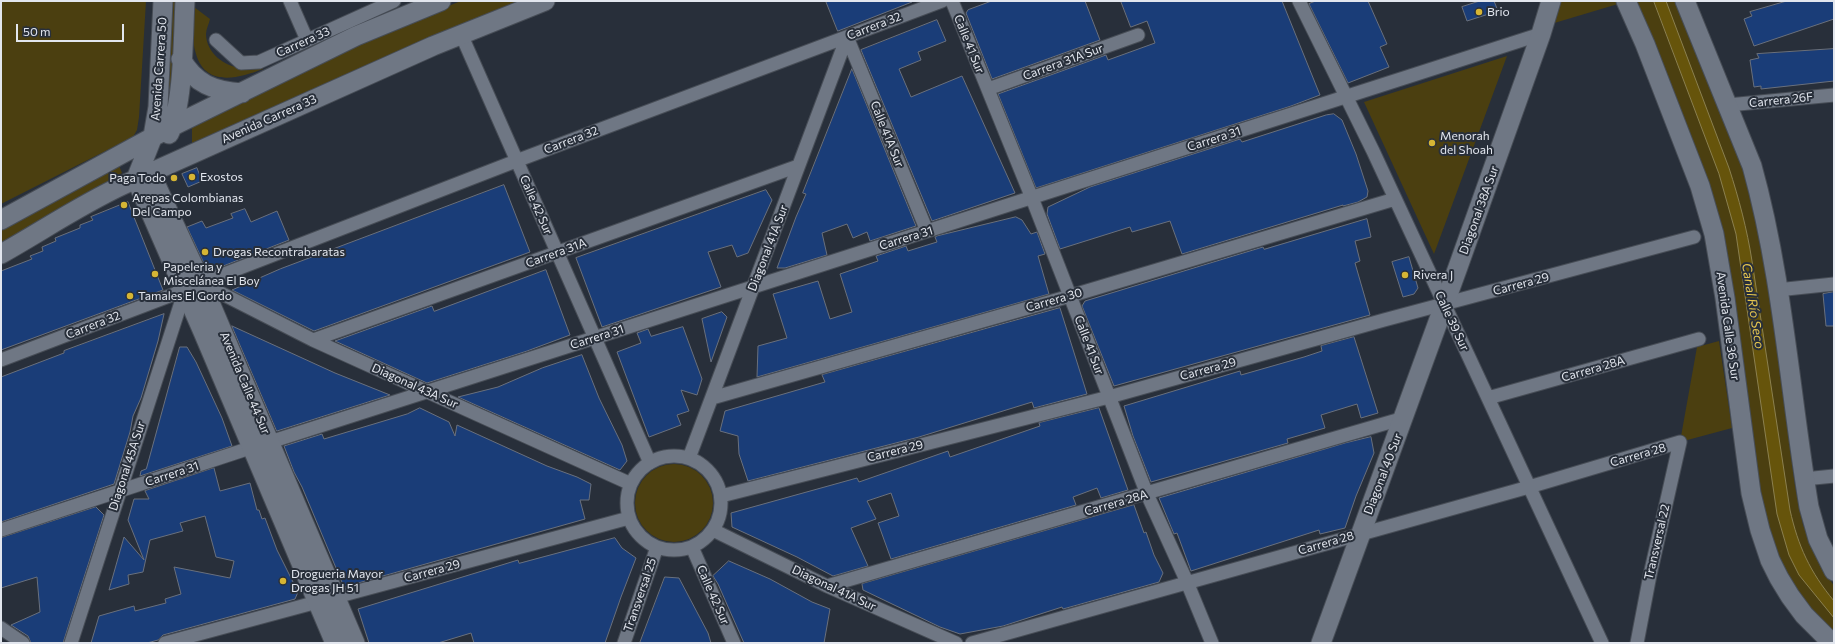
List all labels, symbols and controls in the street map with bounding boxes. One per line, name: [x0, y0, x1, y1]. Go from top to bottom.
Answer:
place label: Brio: [1487, 5, 1510, 19]
marker: Brio: [1474, 7, 1484, 17]
street label: Carrera 32: [845, 9, 903, 43]
street label: Calle 41 Sur: [951, 13, 987, 75]
scale bar: [18, 16, 126, 42]
street label: Avenida Carrera 50: [148, 17, 170, 121]
text: 50 m: [23, 24, 51, 38]
street label: Carrera 33: [274, 24, 332, 60]
street label: Carrera 31A Sur: [1021, 41, 1105, 83]
street label: Carrera 26F: [1748, 89, 1814, 111]
street label: Avenida Carrera 33: [219, 92, 319, 146]
street label: Calle 41A Sur: [867, 99, 907, 169]
street label: Carrera 32: [542, 123, 600, 157]
street label: Carrera 31: [1185, 124, 1243, 154]
place label: Menorah del Shoah: [1440, 129, 1493, 157]
marker: Menorah del Shoah: [1427, 138, 1437, 148]
street label: Diagonal 38A Sur: [1456, 164, 1502, 256]
place label: Exostos: [200, 170, 243, 184]
place label: Paga Todo: [109, 171, 166, 185]
marker: Exostos: [187, 172, 197, 182]
marker: Paga Todo: [169, 173, 179, 183]
street label: Calle 42 Sur: [516, 173, 556, 237]
place label: Arepas Colombianas Del Campo: [132, 191, 243, 219]
marker: Arepas Colombianas Del Campo: [119, 200, 129, 210]
street label: Diagonal 41A Sur: [745, 203, 791, 293]
street label: Carrera 31: [877, 223, 935, 253]
street label: Carrera 31A: [524, 235, 588, 271]
place label: Drogas Recontrabaratas: [213, 245, 345, 259]
marker: Drogas Recontrabaratas: [200, 247, 210, 257]
place label: Papeleria y Miscelánea El Boy: [163, 260, 260, 288]
water label: Canal Río Seco: [1739, 262, 1767, 350]
place label: Rivera J: [1413, 268, 1453, 282]
marker: Papeleria y Miscelánea El Boy: [150, 269, 160, 279]
marker: Rivera J: [1400, 270, 1410, 280]
street label: Carrera 29: [1491, 270, 1551, 298]
street label: Avenida Calle 36 Sur: [1713, 271, 1743, 381]
street label: Carrera 30: [1024, 285, 1084, 315]
place label: Tamales El Gordo: [138, 289, 232, 303]
street label: Calle 39 Sur: [1432, 289, 1472, 353]
marker: Tamales El Gordo: [125, 291, 135, 301]
street label: Carrera 32: [64, 308, 122, 342]
street label: Calle 41 Sur: [1071, 313, 1107, 377]
street label: Carrera 31: [568, 322, 626, 352]
street label: Avenida Calle 44 Sur: [217, 330, 273, 436]
street label: Carrera 28A: [1560, 353, 1626, 385]
street label: Carrera 29: [1178, 355, 1238, 383]
street label: Diagonal 43A Sur: [370, 360, 460, 412]
street label: Diagonal 45A Sur: [106, 419, 148, 513]
street label: Diagonal 40 Sur: [1361, 431, 1405, 517]
street label: Carrera 29: [865, 437, 925, 465]
street label: Carrera 28: [1608, 440, 1668, 470]
street label: Carrera 31: [143, 459, 201, 489]
street label: Carrera 28A: [1083, 487, 1149, 519]
street label: Transversal 22: [1641, 503, 1673, 581]
street label: Carrera 28: [1296, 528, 1356, 558]
street label: Transversal 25: [621, 556, 659, 634]
street label: Carrera 29: [402, 557, 462, 585]
street label: Diagonal 41A Sur: [790, 562, 878, 614]
street label: Calle 42 Sur: [693, 563, 733, 627]
place label: Drogueria Mayor Drogas JH 51: [291, 567, 383, 595]
marker: Drogueria Mayor Drogas JH 51: [278, 576, 288, 586]

